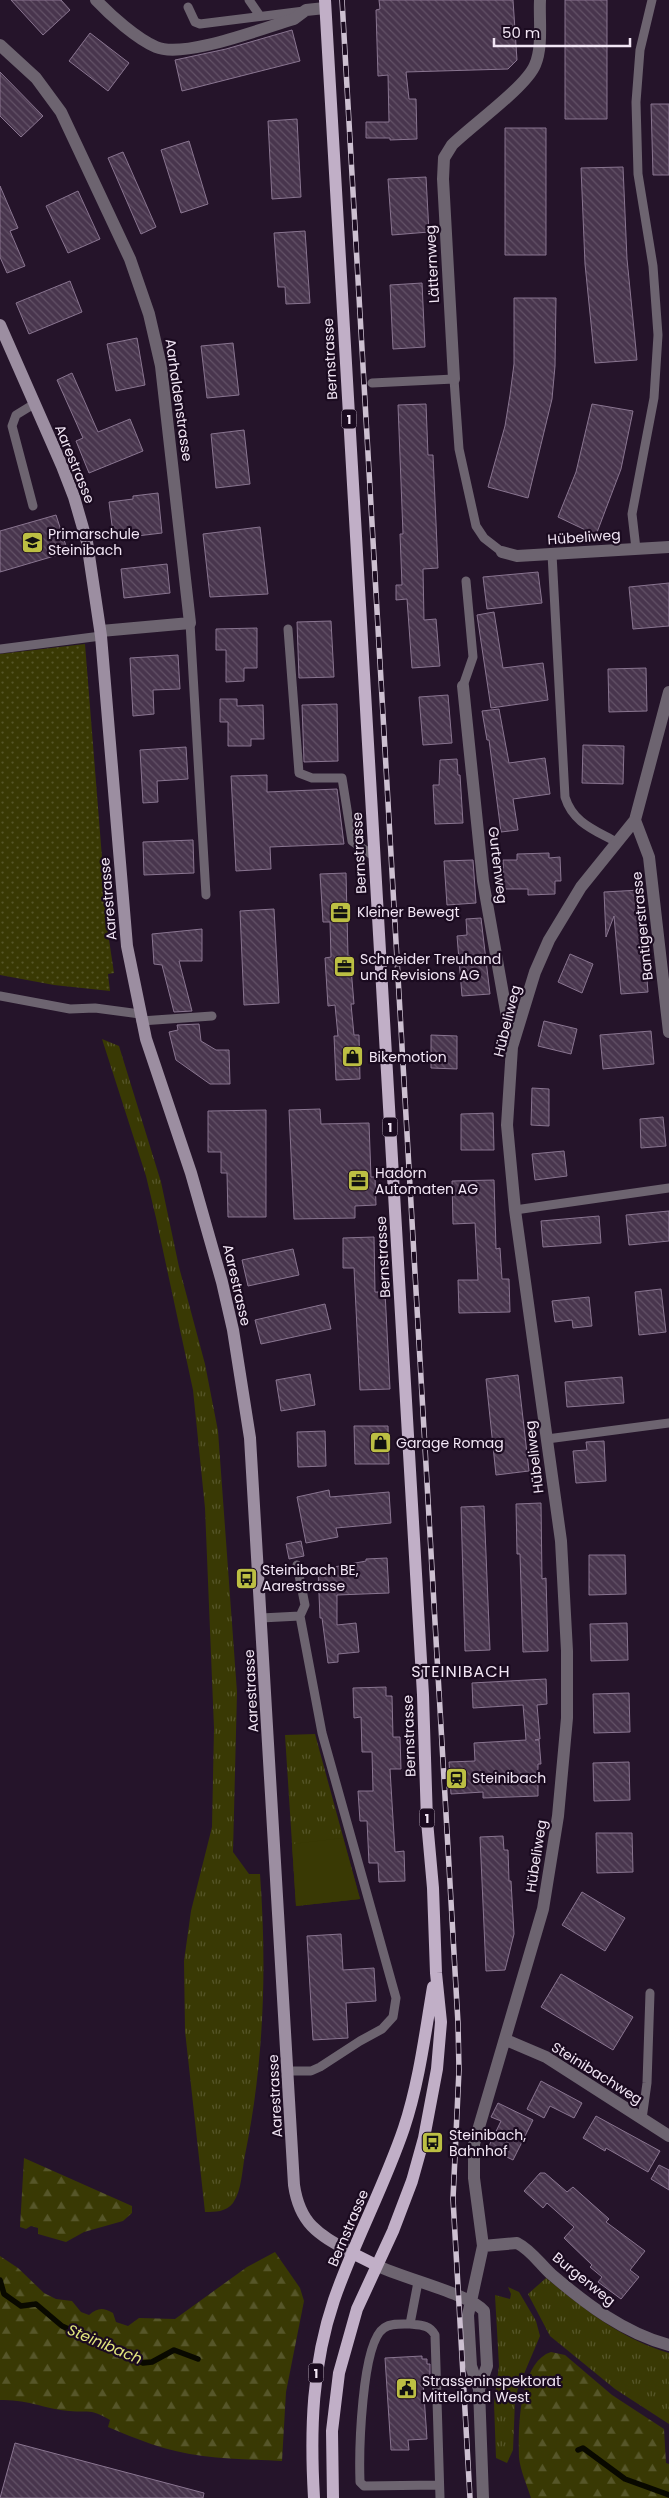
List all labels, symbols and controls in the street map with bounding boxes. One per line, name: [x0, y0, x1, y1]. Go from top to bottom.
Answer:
scale bar: [494, 15, 630, 47]
text: 50 m: [502, 22, 540, 43]
street label: Lätternweg: [420, 224, 444, 304]
street label: Bernstrasse: [318, 317, 342, 400]
street label: Aarhaldenstrasse: [161, 337, 198, 463]
road number: 1: [342, 409, 356, 428]
street label: Aarestrasse: [50, 422, 100, 507]
place label: Primarschule Steinibach: [48, 524, 140, 560]
street label: Hübeliweg: [547, 524, 621, 550]
school or university icon: Primarschule Steinibach: [20, 530, 44, 554]
street label: Bernstrasse: [347, 811, 371, 894]
street label: Gurtenweg: [483, 825, 513, 905]
street label: Aarestrasse: [94, 856, 122, 941]
street label: Bantigerstrasse: [626, 870, 658, 981]
office icon: Kleiner Bewegt: [329, 900, 353, 924]
place label: Kleiner Bewegt: [357, 902, 460, 922]
place label: Schneider Treuhand und Revisions AG: [360, 949, 501, 985]
office icon: Schneider Treuhand und Revisions AG: [332, 955, 356, 979]
street label: Hübeliweg: [488, 983, 526, 1059]
shop icon: Bikemotion: [341, 1045, 365, 1069]
place label: Bikemotion: [369, 1047, 447, 1067]
road number: 1: [382, 1118, 398, 1136]
place label: Hadorn Automaten AG: [375, 1163, 478, 1199]
office icon: Hadorn Automaten AG: [347, 1169, 371, 1193]
street label: Bernstrasse: [371, 1215, 395, 1298]
street label: Aarestrasse: [218, 1242, 256, 1328]
street label: Hübeliweg: [520, 1419, 548, 1495]
shop icon: Garage Romag: [368, 1431, 392, 1455]
place label: Garage Romag: [396, 1433, 504, 1453]
place label: Steinibach BE, Aarestrasse: [262, 1560, 359, 1596]
bus stop icon: Steinibach BE, Aarestrasse: [234, 1566, 258, 1590]
street label: Aarestrasse: [239, 1649, 263, 1733]
district label: STEINIBACH: [411, 1660, 511, 1683]
street label: Bernstrasse: [398, 1694, 420, 1777]
station icon: Steinibach: [444, 1766, 468, 1790]
place label: Steinibach: [472, 1768, 546, 1788]
road number: 1: [420, 1809, 434, 1828]
street label: Hübeliweg: [520, 1818, 552, 1894]
street label: Steinibachweg: [548, 2037, 646, 2109]
street label: Aarestrasse: [263, 2054, 287, 2138]
place label: Steinibach, Bahnhof: [449, 2125, 526, 2161]
bus stop icon: Steinibach, Bahnhof: [421, 2131, 445, 2155]
street label: Bernstrasse: [323, 2186, 373, 2270]
street label: Burgerweg: [548, 2247, 620, 2311]
water label: Steinibach: [64, 2319, 146, 2369]
road number: 1: [308, 2364, 324, 2382]
place label: Strasseninspektorat Mittelland West: [422, 2371, 561, 2407]
public building icon: Strasseninspektorat Mittelland West: [394, 2377, 418, 2401]

